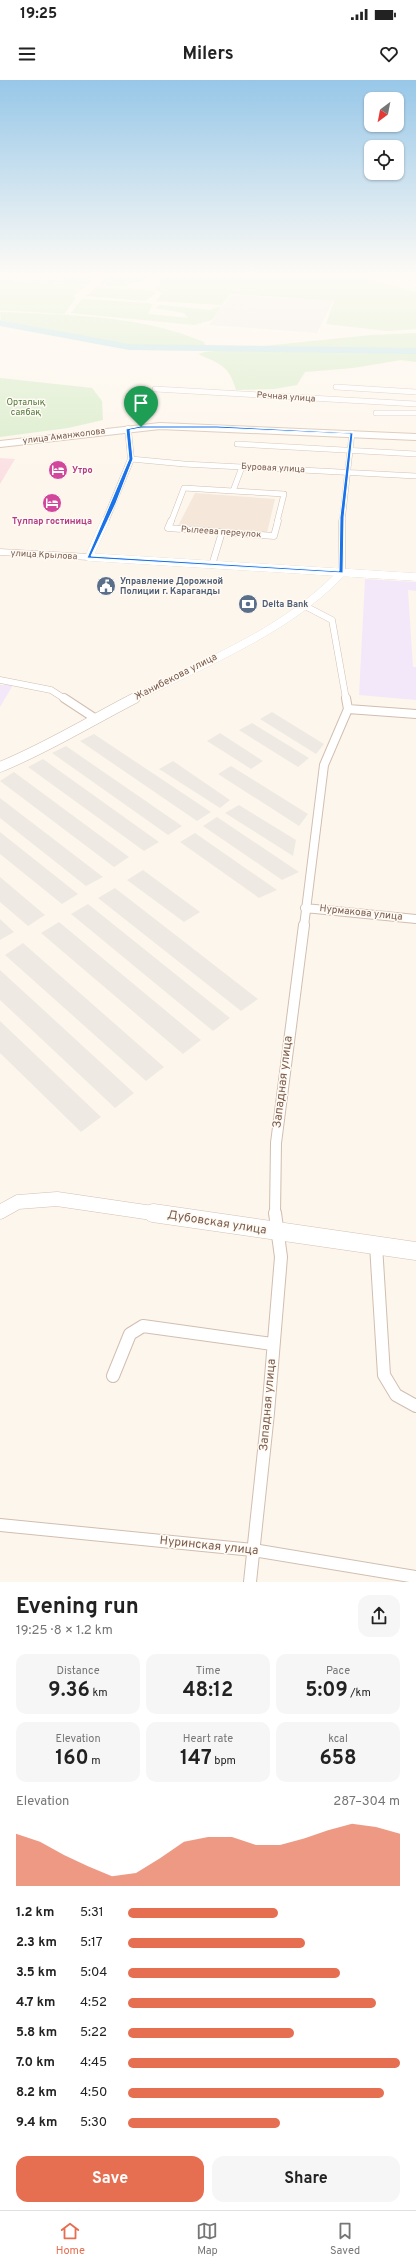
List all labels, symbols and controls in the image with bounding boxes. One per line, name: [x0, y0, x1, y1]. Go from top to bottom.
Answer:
text: 19:25: [20, 5, 57, 24]
icon: menu: [16, 43, 38, 65]
text: Milers: [182, 43, 234, 66]
icon: heart: [378, 43, 400, 65]
north arrow: [364, 92, 404, 132]
map controls: [364, 92, 404, 180]
button: locate: [364, 140, 404, 180]
pin: [124, 386, 158, 427]
street label: Речная улица: [256, 389, 316, 405]
icon: arrive: [130, 392, 152, 414]
park label: Орталық саябақ: [6, 397, 46, 418]
street label: улица Аманжолова: [22, 425, 106, 447]
hotel icon: Утро: [47, 459, 69, 481]
street label: Буровая улица: [241, 461, 305, 475]
place label: Утро: [72, 465, 93, 476]
hotel icon: Тулпар гостиница: [41, 492, 63, 514]
place label: Тулпар гостиница: [12, 516, 92, 527]
street label: Рылеева переулок: [180, 524, 262, 540]
street label: улица Крылова: [10, 548, 78, 562]
public building icon: Управление Дорожной Полиции г. Караганды: [95, 575, 117, 597]
place label: Управление Дорожной Полиции г. Караганды: [120, 576, 223, 597]
bank icon: Delta Bank: [237, 593, 259, 615]
place label: Delta Bank: [262, 599, 308, 610]
street label: Жанибекова улица: [132, 651, 220, 703]
street label: Нурмакова улица: [319, 902, 403, 924]
street label: Западная улица: [269, 1035, 297, 1129]
street label: Дубовская улица: [166, 1207, 268, 1239]
street label: Западная улица: [256, 1358, 280, 1452]
street label: Нуринская улица: [159, 1533, 259, 1559]
text: Evening run: [16, 1594, 139, 1621]
button: share: [358, 1595, 400, 1637]
text: 19:25 · 8 × 1.2 km: [16, 1623, 113, 1639]
text: Distance: [56, 1664, 100, 1678]
text: Time: [196, 1664, 220, 1678]
text: Pace: [326, 1664, 350, 1678]
text: 9.36: [48, 1678, 90, 1704]
text: 48:12: [183, 1678, 233, 1704]
text: 5:09: [305, 1678, 348, 1704]
text: km: [90, 1686, 108, 1700]
text: /km: [348, 1686, 371, 1700]
text: Elevation: [55, 1732, 101, 1746]
text: Heart rate: [183, 1732, 233, 1746]
text: kcal: [328, 1732, 348, 1746]
text: 160: [55, 1746, 89, 1772]
text: 147: [180, 1746, 212, 1772]
text: 658: [319, 1746, 357, 1772]
text: m: [89, 1754, 101, 1768]
text: bpm: [212, 1754, 236, 1768]
text: Elevation: [16, 1794, 69, 1810]
text: 287–304 m: [333, 1794, 400, 1810]
text: 1.2 km: [16, 1905, 54, 1921]
text: 5:31: [80, 1905, 104, 1921]
text: 2.3 km: [16, 1935, 57, 1951]
text: 5:17: [80, 1935, 103, 1951]
text: 3.5 km: [16, 1965, 57, 1981]
text: 5:04: [80, 1965, 107, 1981]
text: 4.7 km: [16, 1995, 55, 2011]
text: 4:52: [80, 1995, 107, 2011]
text: 5.8 km: [16, 2025, 57, 2041]
text: 5:22: [80, 2025, 107, 2041]
text: 7.0 km: [16, 2055, 55, 2071]
text: 4:45: [80, 2055, 107, 2071]
text: 8.2 km: [16, 2085, 57, 2101]
text: 4:50: [80, 2085, 107, 2101]
text: 9.4 km: [16, 2115, 57, 2131]
text: 5:30: [80, 2115, 107, 2131]
button: Save: [16, 2156, 204, 2202]
button: Share: [212, 2156, 400, 2202]
tab: Home: [56, 2220, 85, 2258]
tab: Map: [196, 2220, 218, 2258]
tab: Saved: [330, 2220, 360, 2258]

